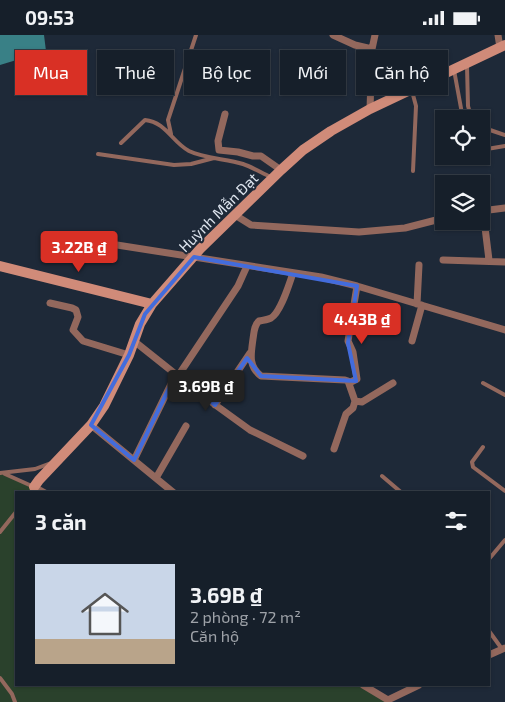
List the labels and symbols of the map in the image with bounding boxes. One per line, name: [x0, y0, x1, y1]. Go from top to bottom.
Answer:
street label: Huỳnh Mẫn Đạt: [175, 168, 262, 255]
pin: 3.22B ₫: [33, 231, 125, 273]
pin: 4.43B ₫: [316, 303, 408, 345]
pin: 3.69B ₫: [160, 369, 252, 412]

